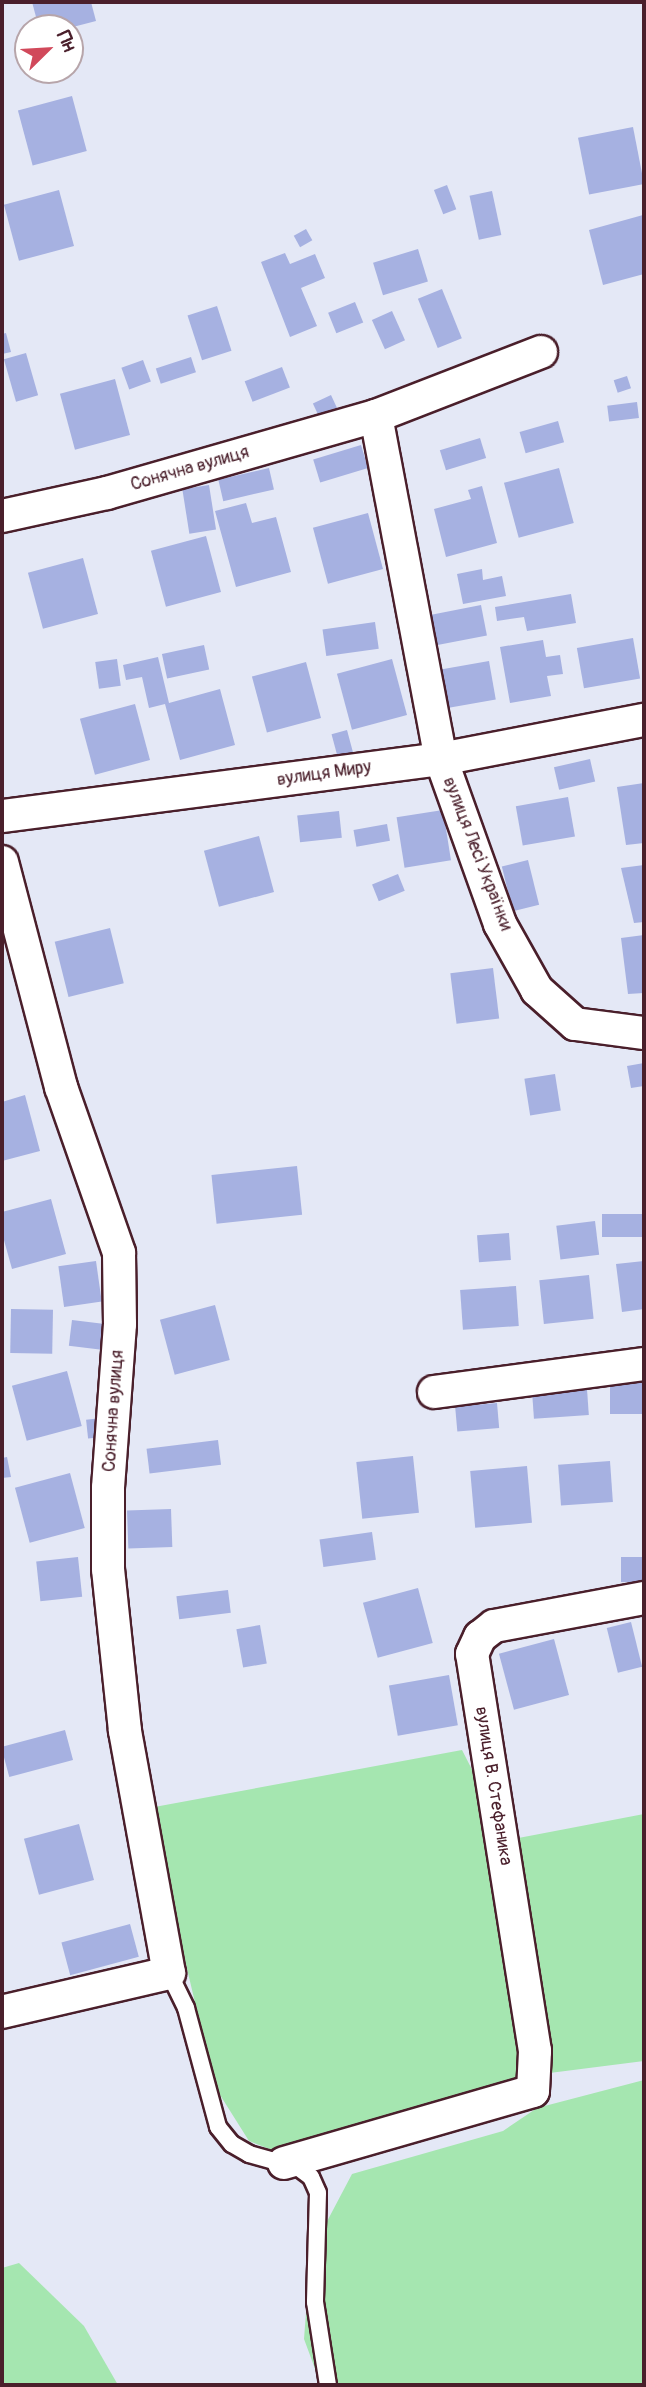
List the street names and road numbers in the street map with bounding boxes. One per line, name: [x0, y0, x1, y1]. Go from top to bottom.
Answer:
street label: Сонячна вулиця: [128, 442, 252, 496]
street label: вулиця Миру: [276, 757, 372, 791]
street label: вулиця Лесі Українки: [438, 774, 516, 934]
street label: Сонячна вулиця: [99, 1349, 129, 1473]
street label: вулиця В. Стефаника: [470, 1705, 516, 1867]

